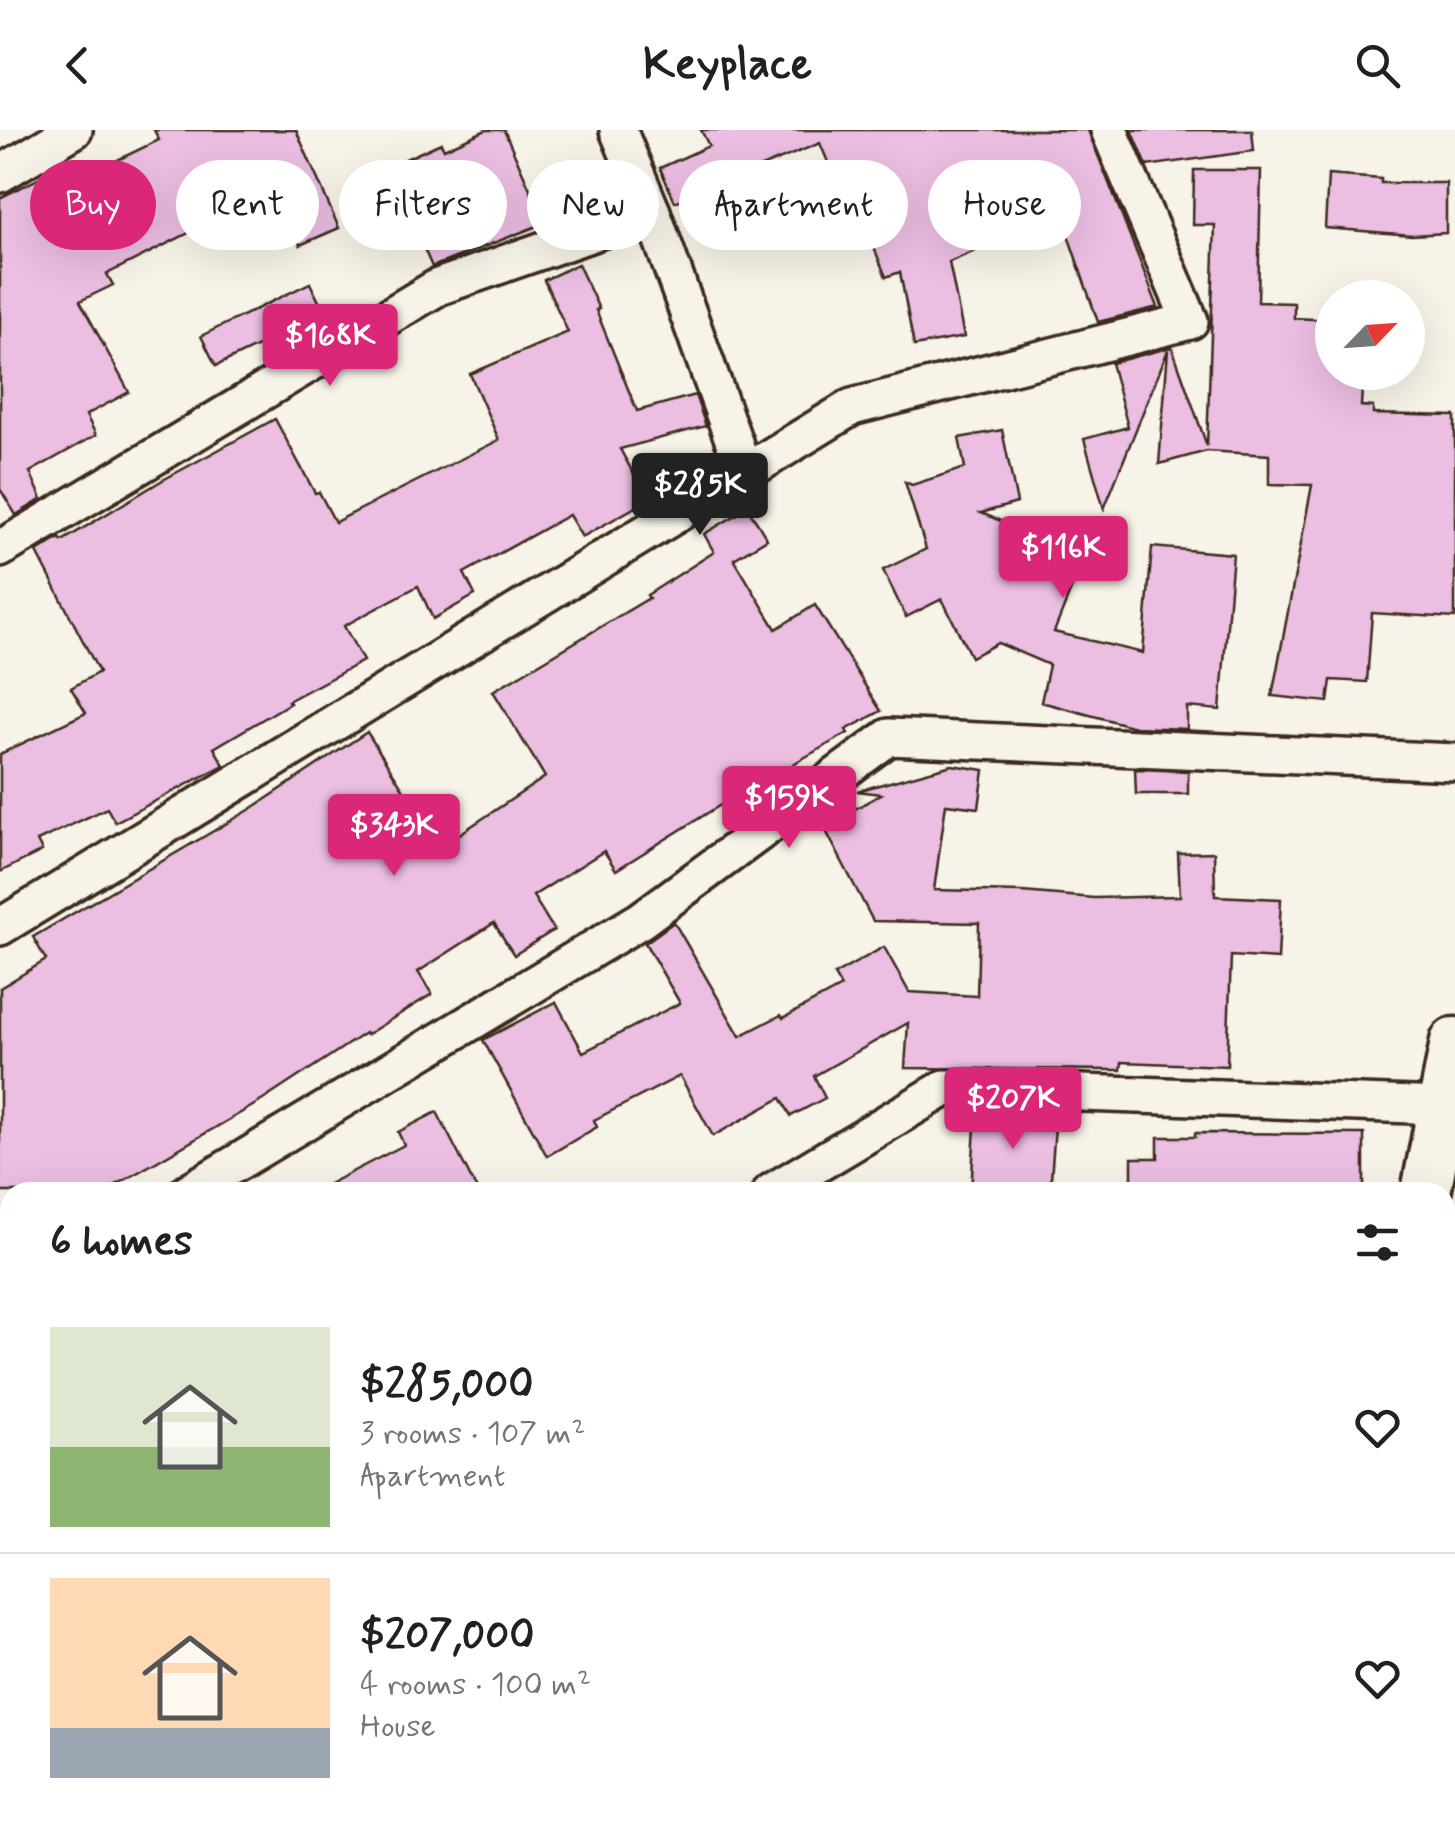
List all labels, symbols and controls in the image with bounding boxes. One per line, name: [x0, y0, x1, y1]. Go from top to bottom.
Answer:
text: Keyplace: [643, 36, 812, 95]
icon: back: [50, 38, 105, 93]
icon: search: [1350, 38, 1405, 93]
chip: Buy: [30, 160, 156, 250]
chip: Rent: [176, 160, 319, 250]
chip: Filters: [339, 160, 507, 250]
chip: New: [527, 160, 659, 250]
chip: Apartment: [679, 160, 908, 250]
chip: House: [928, 160, 1081, 250]
north arrow: [1315, 280, 1425, 390]
map controls: [1315, 280, 1425, 390]
pin: $168K: [260, 304, 400, 389]
text: $168K: [285, 315, 375, 357]
pin: $285K: [630, 453, 770, 538]
text: $285K: [654, 464, 746, 506]
pin: $116K: [993, 516, 1133, 601]
text: $116K: [1021, 527, 1105, 569]
pin: $159K: [719, 766, 859, 851]
text: $159K: [744, 777, 834, 819]
pin: $343K: [324, 794, 464, 879]
text: $343K: [350, 805, 438, 847]
pin: $207K: [943, 1067, 1083, 1152]
text: $207K: [966, 1078, 1060, 1120]
text: 6 homes: [50, 1215, 193, 1270]
icon: filters: [1350, 1215, 1405, 1270]
text: $285,000: [360, 1358, 534, 1413]
icon: home: [130, 1367, 250, 1487]
icon: heart: [1350, 1400, 1405, 1455]
text: 3 rooms · 107 m²: [360, 1413, 585, 1455]
text: Apartment: [360, 1455, 505, 1497]
text: $207,000: [360, 1609, 535, 1664]
icon: home: [130, 1618, 250, 1738]
icon: heart: [1350, 1651, 1405, 1706]
text: 4 rooms · 100 m²: [360, 1664, 591, 1706]
text: House: [360, 1706, 436, 1748]

